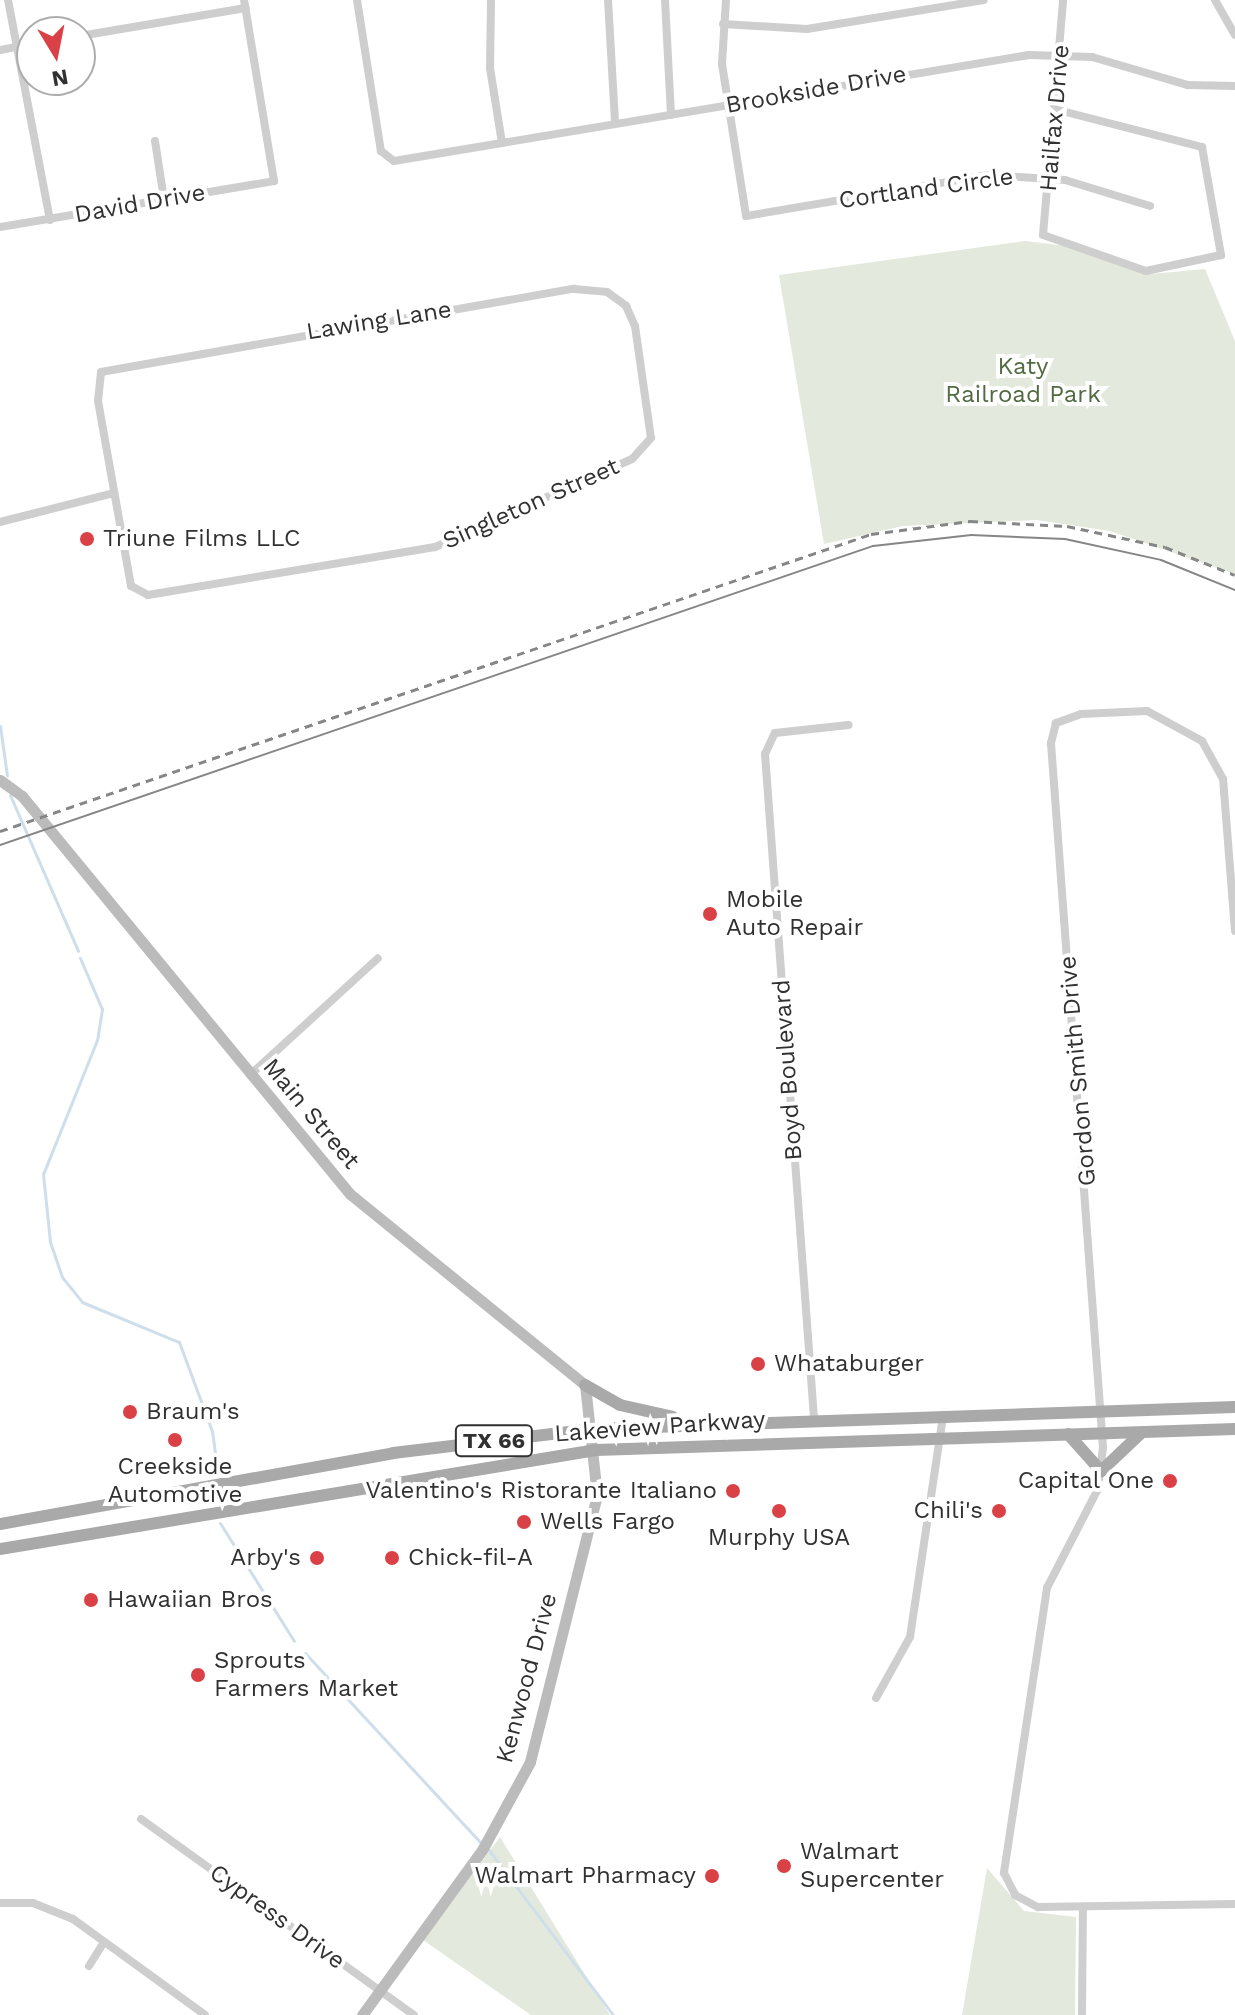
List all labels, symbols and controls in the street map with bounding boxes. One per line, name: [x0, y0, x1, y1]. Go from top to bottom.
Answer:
north arrow: [16, 16, 96, 96]
street label: Hailfax Drive: [1034, 43, 1076, 193]
street label: Brookside Drive: [723, 60, 909, 120]
text: N: [50, 64, 70, 92]
street label: Cortland Circle: [837, 163, 1015, 215]
street label: David Drive: [72, 178, 208, 230]
street label: Lawing Lane: [304, 295, 454, 347]
park label: Katy Railroad Park: [945, 353, 1101, 409]
street label: Singleton Street: [438, 452, 624, 556]
place label: Triune Films LLC: [103, 525, 300, 553]
marker: Triune Films LLC: [78, 530, 96, 548]
place label: Mobile Auto Repair: [726, 886, 863, 942]
marker: Mobile Auto Repair: [701, 905, 719, 923]
street label: Gordon Smith Drive: [1054, 955, 1102, 1187]
street label: Boyd Boulevard: [767, 979, 809, 1161]
street label: Main Street: [256, 1053, 366, 1175]
place label: Whataburger: [774, 1350, 924, 1378]
marker: Whataburger: [749, 1355, 767, 1373]
place label: Braum's: [146, 1398, 240, 1426]
marker: Braum's: [121, 1403, 139, 1421]
street label: Lakeview Parkway: [553, 1405, 767, 1449]
road number: TX 66: [454, 1423, 534, 1459]
marker: Creekside Automotive: [166, 1431, 184, 1449]
place label: Creekside Automotive: [108, 1453, 242, 1509]
place label: Capital One: [1017, 1467, 1154, 1495]
marker: Capital One: [1161, 1472, 1179, 1490]
place label: Valentino's Ristorante Italiano: [366, 1477, 717, 1505]
marker: Valentino's Ristorante Italiano: [724, 1482, 742, 1500]
place label: Chili's: [914, 1497, 983, 1525]
marker: Murphy USA: [770, 1502, 788, 1520]
marker: Chili's: [990, 1502, 1008, 1520]
place label: Wells Fargo: [540, 1508, 675, 1536]
marker: Wells Fargo: [515, 1513, 533, 1531]
place label: Murphy USA: [707, 1524, 851, 1552]
place label: Arby's: [230, 1544, 301, 1572]
place label: Chick-fil-A: [408, 1544, 533, 1572]
marker: Arby's: [308, 1549, 326, 1567]
marker: Chick-fil-A: [383, 1549, 401, 1567]
place label: Hawaiian Bros: [107, 1586, 273, 1614]
street label: Kenwood Drive: [490, 1590, 564, 1766]
marker: Hawaiian Bros: [82, 1591, 100, 1609]
place label: Sprouts Farmers Market: [214, 1647, 398, 1703]
marker: Sprouts Farmers Market: [189, 1666, 207, 1684]
place label: Walmart Supercenter: [800, 1838, 944, 1894]
marker: Walmart Supercenter: [775, 1857, 793, 1875]
street label: Cypress Drive: [204, 1858, 350, 1976]
place label: Walmart Pharmacy: [475, 1862, 696, 1890]
marker: Walmart Pharmacy: [703, 1867, 721, 1885]

